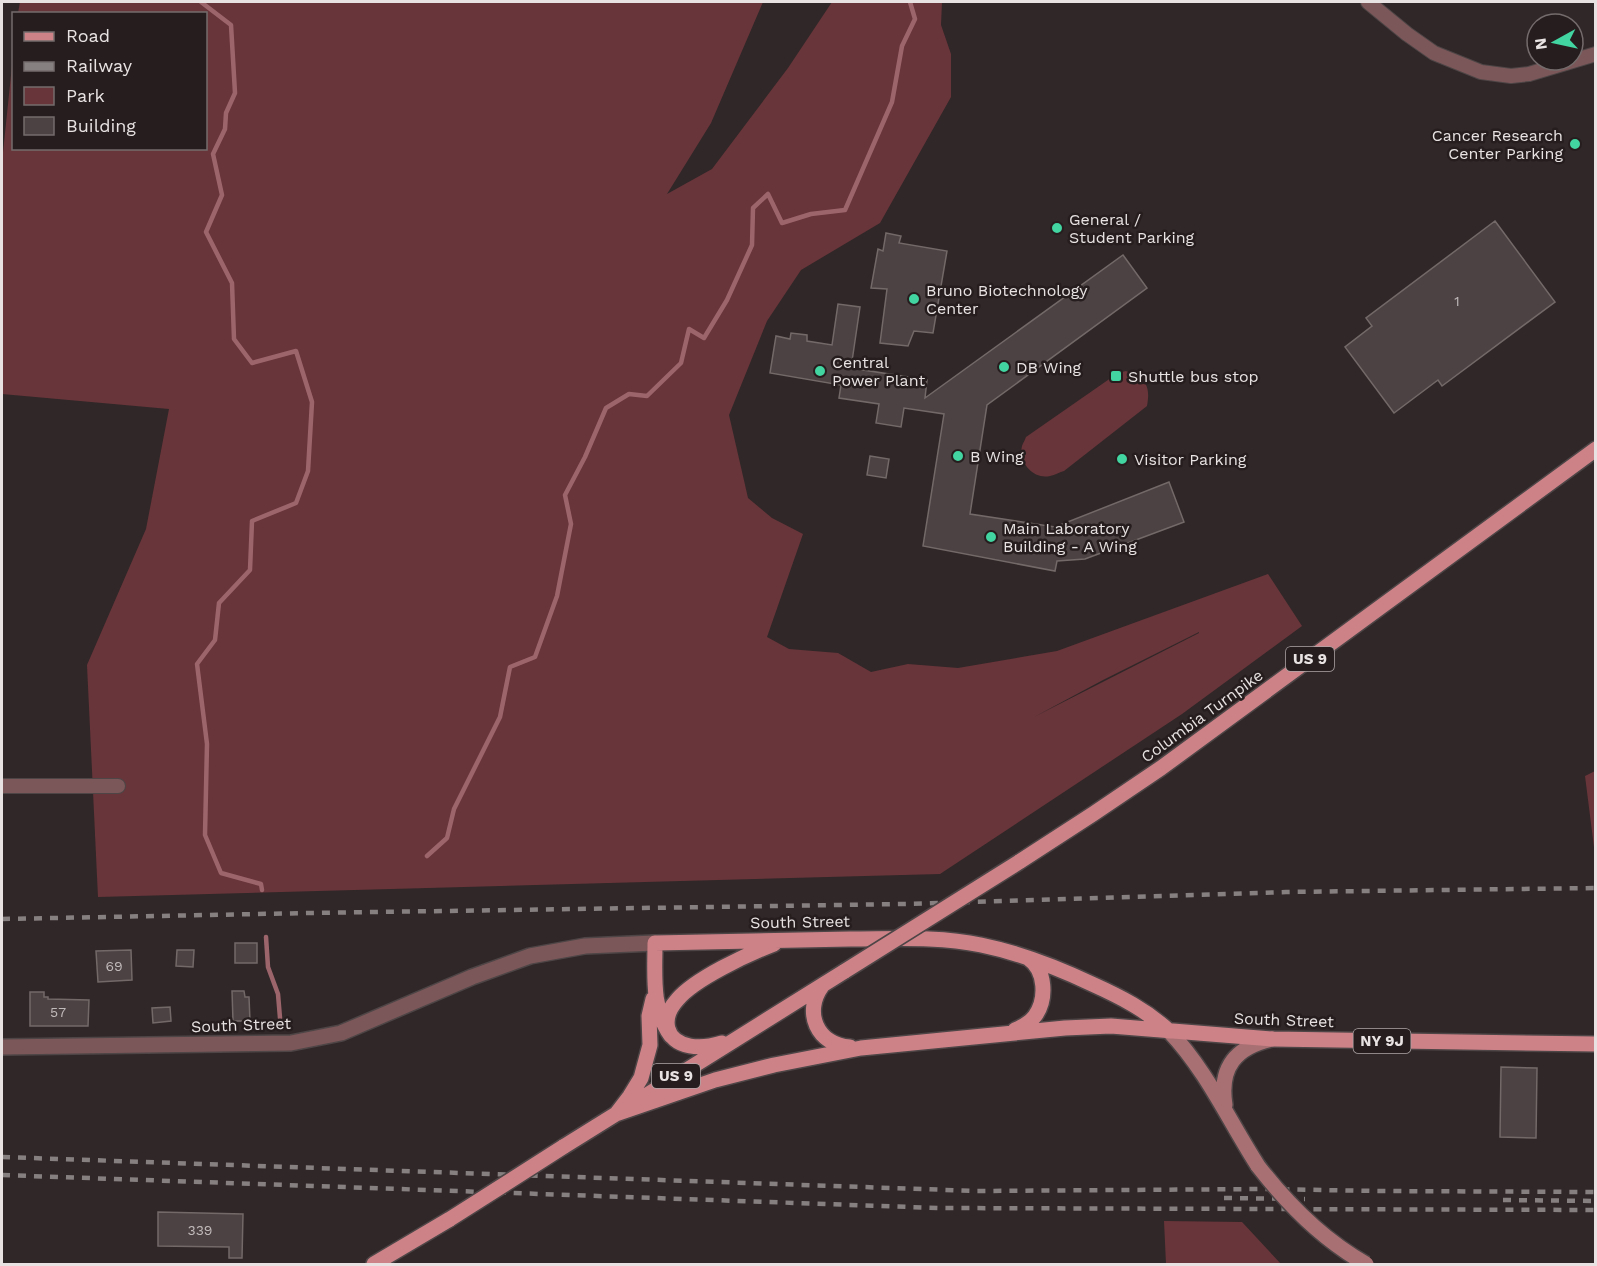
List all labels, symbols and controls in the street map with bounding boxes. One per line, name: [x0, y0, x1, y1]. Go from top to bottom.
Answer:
legend: [12, 12, 207, 150]
north arrow: [1525, 12, 1585, 72]
text: Road: [66, 25, 110, 46]
text: N: [1530, 37, 1551, 51]
text: Railway: [66, 55, 133, 76]
text: Park: [66, 85, 105, 106]
text: Building: [66, 115, 136, 136]
place label: Cancer Research Center Parking: [1432, 126, 1563, 163]
marker: Cancer Research Center Parking: [1568, 137, 1582, 151]
place label: General / Student Parking: [1069, 210, 1195, 247]
marker: General / Student Parking: [1050, 221, 1064, 235]
place label: Bruno Biotechnology Center: [926, 281, 1088, 318]
marker: Bruno Biotechnology Center: [907, 292, 921, 306]
house number: 1: [1454, 293, 1460, 309]
place label: Central Power Plant: [832, 353, 925, 390]
place label: DB Wing: [1016, 358, 1082, 377]
marker: DB Wing: [997, 360, 1011, 374]
marker: Central Power Plant: [813, 364, 827, 378]
place label: Shuttle bus stop: [1128, 367, 1259, 386]
marker: Shuttle bus stop: [1109, 369, 1123, 383]
place label: B Wing: [970, 447, 1024, 466]
marker: B Wing: [951, 449, 965, 463]
place label: Visitor Parking: [1134, 450, 1247, 469]
marker: Visitor Parking: [1115, 452, 1129, 466]
place label: Main Laboratory Building - A Wing: [1003, 519, 1137, 556]
marker: Main Laboratory Building - A Wing: [984, 530, 998, 544]
road number: US 9: [1286, 647, 1334, 671]
street label: Columbia Turnpike: [1137, 665, 1267, 767]
street label: South Street: [750, 912, 850, 932]
house number: 69: [105, 958, 123, 974]
house number: 57: [50, 1004, 66, 1020]
street label: South Street: [1234, 1009, 1335, 1031]
street label: South Street: [191, 1014, 292, 1036]
road number: NY 9J: [1354, 1029, 1410, 1053]
road number: US 9: [652, 1064, 700, 1088]
house number: 339: [188, 1222, 212, 1238]

